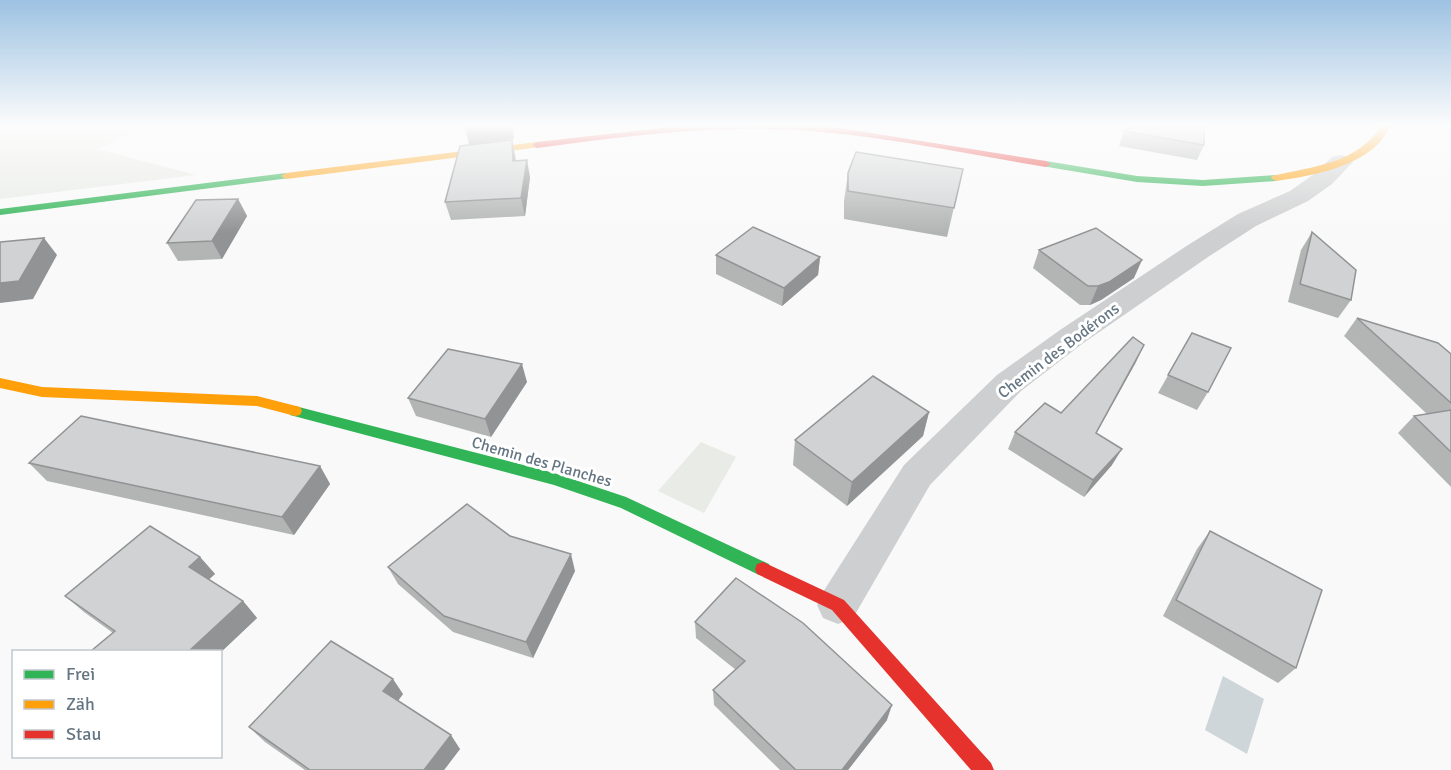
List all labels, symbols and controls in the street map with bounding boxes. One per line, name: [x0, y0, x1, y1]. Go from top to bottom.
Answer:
street label: Chemin des Bodérons: [994, 299, 1123, 403]
street label: Chemin des Planches: [469, 432, 614, 492]
legend: [12, 650, 222, 758]
text: Frei: [66, 663, 95, 685]
text: Zäh: [66, 693, 95, 715]
text: Stau: [66, 723, 101, 745]

